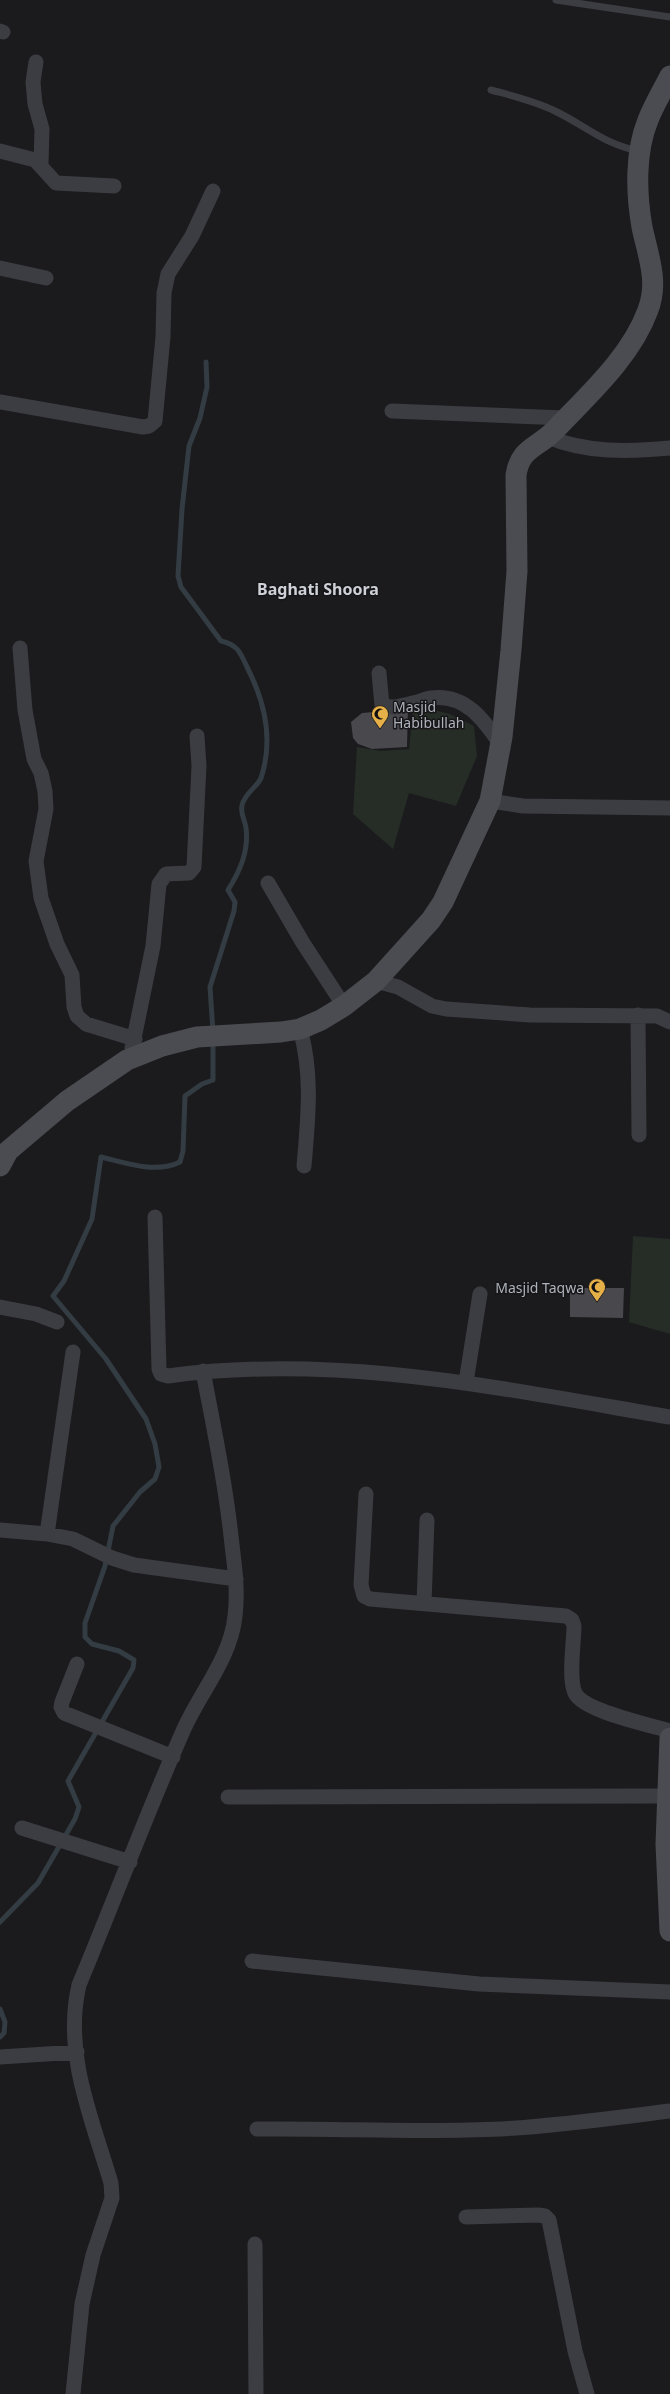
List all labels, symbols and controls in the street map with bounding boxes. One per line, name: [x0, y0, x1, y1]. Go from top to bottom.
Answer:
district label: Baghati Shoora: [257, 578, 379, 600]
place label: Masjid Habibullah: [393, 697, 464, 732]
mosque icon: Masjid Habibullah: [370, 704, 390, 729]
mosque icon: Masjid Taqwa: [587, 1277, 607, 1302]
place label: Masjid Taqwa: [495, 1278, 584, 1297]

